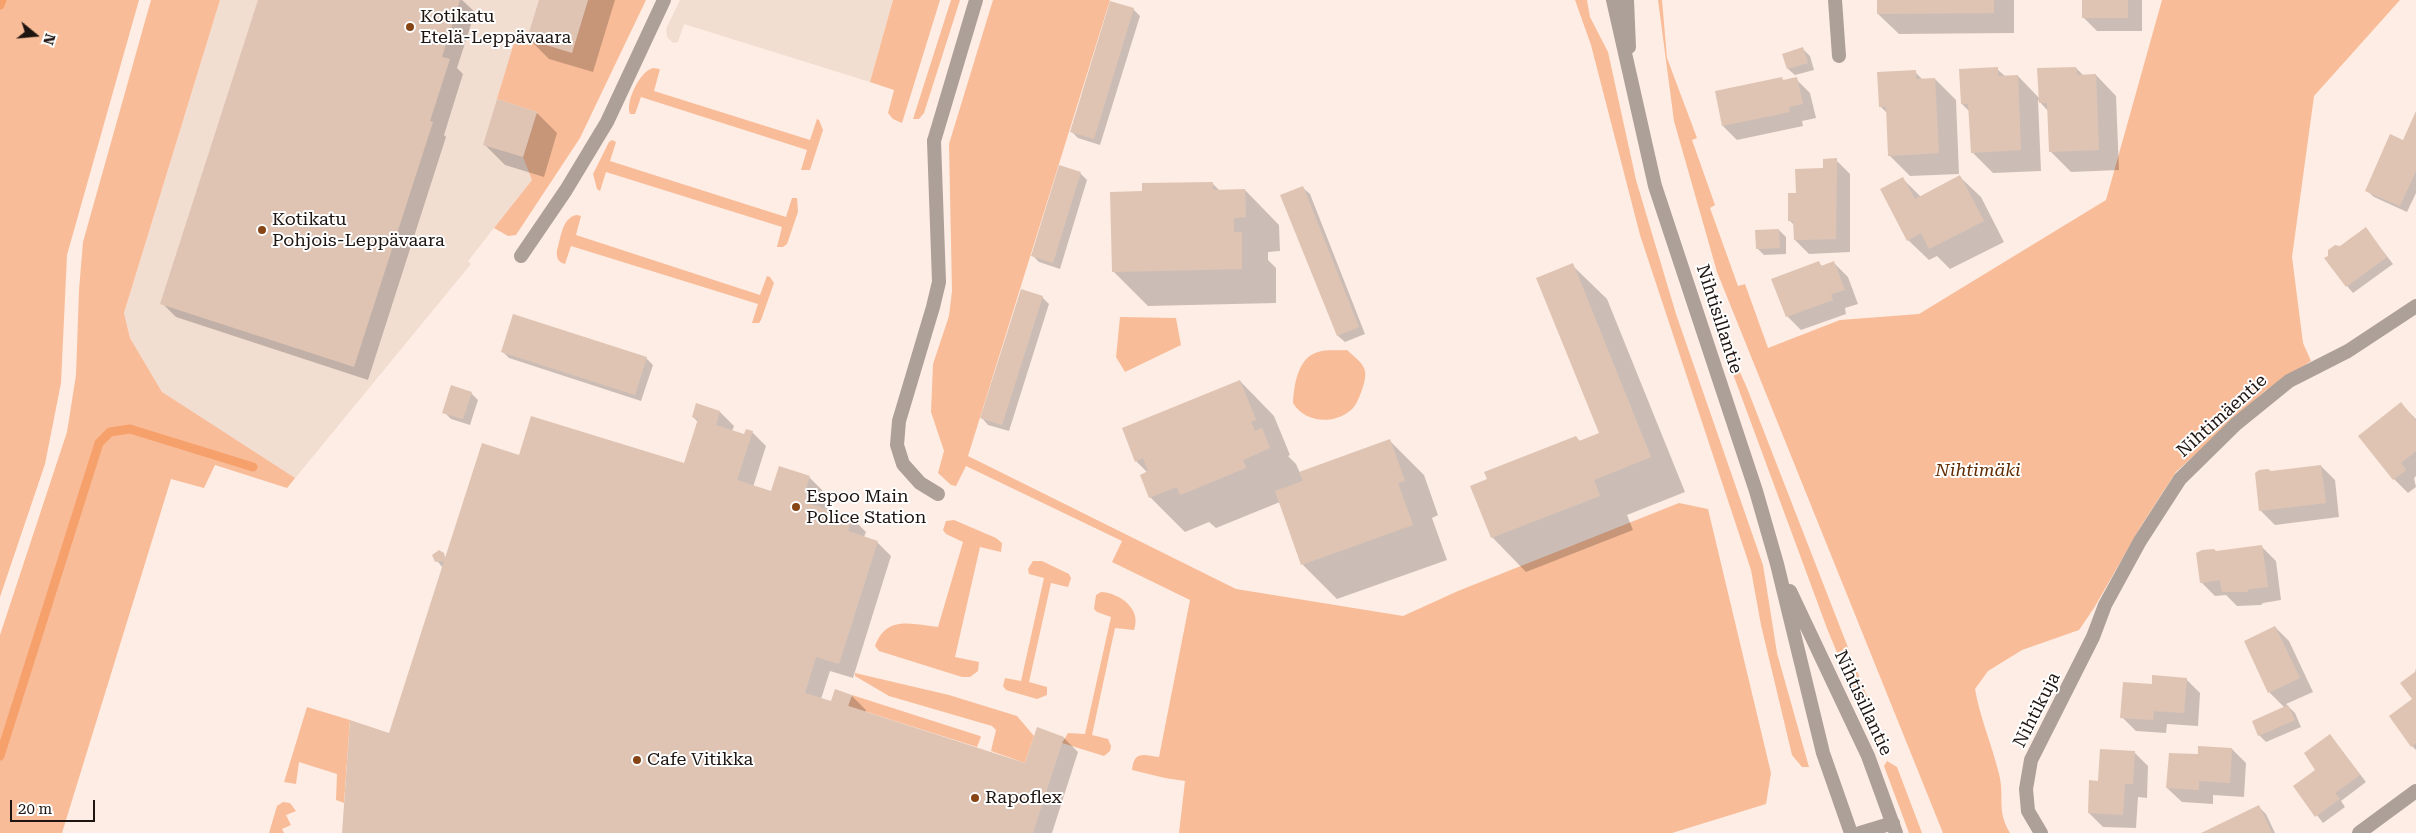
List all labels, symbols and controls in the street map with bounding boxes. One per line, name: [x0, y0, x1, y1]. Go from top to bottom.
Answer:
place label: Kotikatu Etelä-Leppävaara: [420, 6, 571, 48]
north arrow: [10, 10, 60, 60]
marker: Kotikatu Etelä-Leppävaara: [404, 21, 416, 33]
text: N: [40, 32, 59, 47]
place label: Kotikatu Pohjois-Leppävaara: [272, 209, 445, 252]
marker: Kotikatu Pohjois-Leppävaara: [256, 224, 268, 236]
street label: Nihtisillantie: [1691, 262, 1747, 376]
street label: Nihtimäentie: [2172, 370, 2272, 462]
park label: Nihtimäki: [1935, 460, 2021, 482]
place label: Espoo Main Police Station: [806, 486, 926, 528]
marker: Espoo Main Police Station: [790, 501, 802, 513]
street label: Nihtisillantie: [1829, 647, 1897, 759]
street label: Nihtikuja: [2009, 669, 2065, 751]
place label: Cafe Vitikka: [647, 749, 753, 771]
marker: Cafe Vitikka: [631, 754, 643, 766]
place label: Rapoflex: [985, 787, 1062, 809]
scale bar: [12, 790, 98, 822]
marker: Rapoflex: [969, 792, 981, 804]
text: 20 m: [18, 800, 52, 818]

